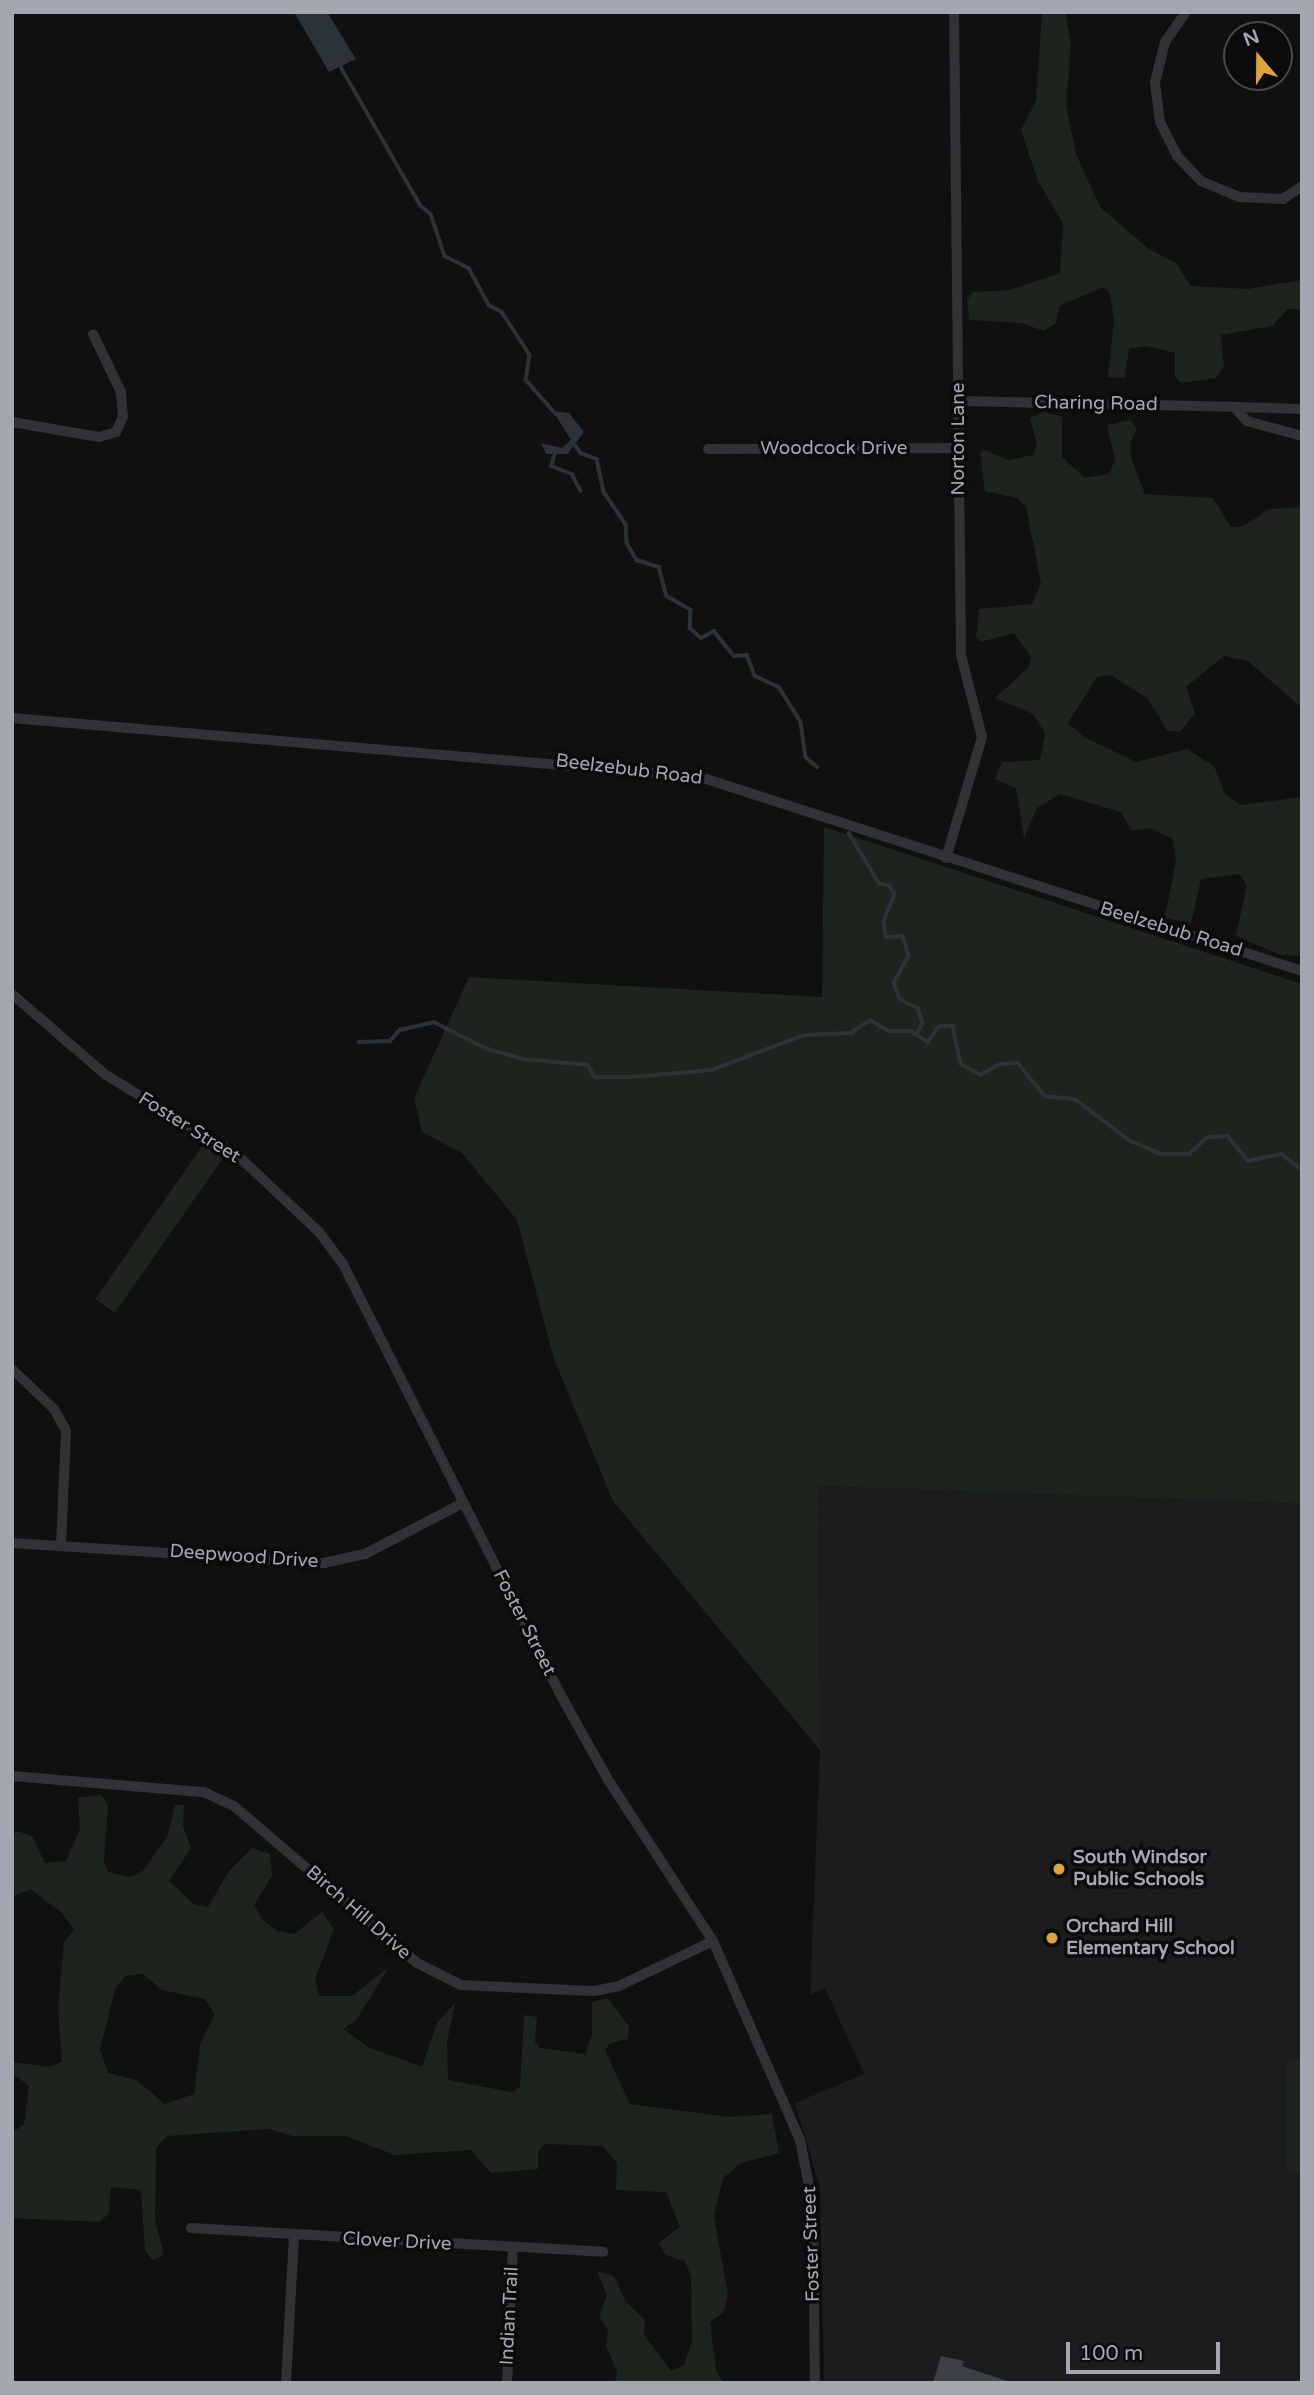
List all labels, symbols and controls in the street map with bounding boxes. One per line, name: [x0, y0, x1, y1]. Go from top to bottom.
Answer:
north arrow: [1223, 21, 1293, 91]
text: N: [1241, 25, 1262, 51]
street label: Norton Lane: [948, 383, 970, 495]
street label: Charing Road: [1034, 392, 1158, 416]
street label: Woodcock Drive: [760, 438, 908, 460]
street label: Beelzebub Road: [554, 750, 704, 790]
street label: Beelzebub Road: [1097, 897, 1245, 963]
street label: Foster Street: [134, 1088, 244, 1168]
street label: Deepwood Drive: [169, 1540, 319, 1574]
street label: Foster Street: [488, 1566, 560, 1680]
place label: South Windsor Public Schools: [1073, 1847, 1207, 1891]
street label: Birch Hill Drive: [301, 1861, 415, 1965]
marker: South Windsor Public Schools: [1051, 1861, 1067, 1877]
place label: Orchard Hill Elementary School: [1066, 1916, 1235, 1960]
marker: Orchard Hill Elementary School: [1044, 1930, 1060, 1946]
street label: Foster Street: [799, 2186, 825, 2302]
street label: Clover Drive: [342, 2228, 452, 2256]
street label: Indian Trail: [496, 2266, 524, 2366]
scale bar: [1069, 2328, 1223, 2372]
text: 100 m: [1079, 2341, 1143, 2366]

